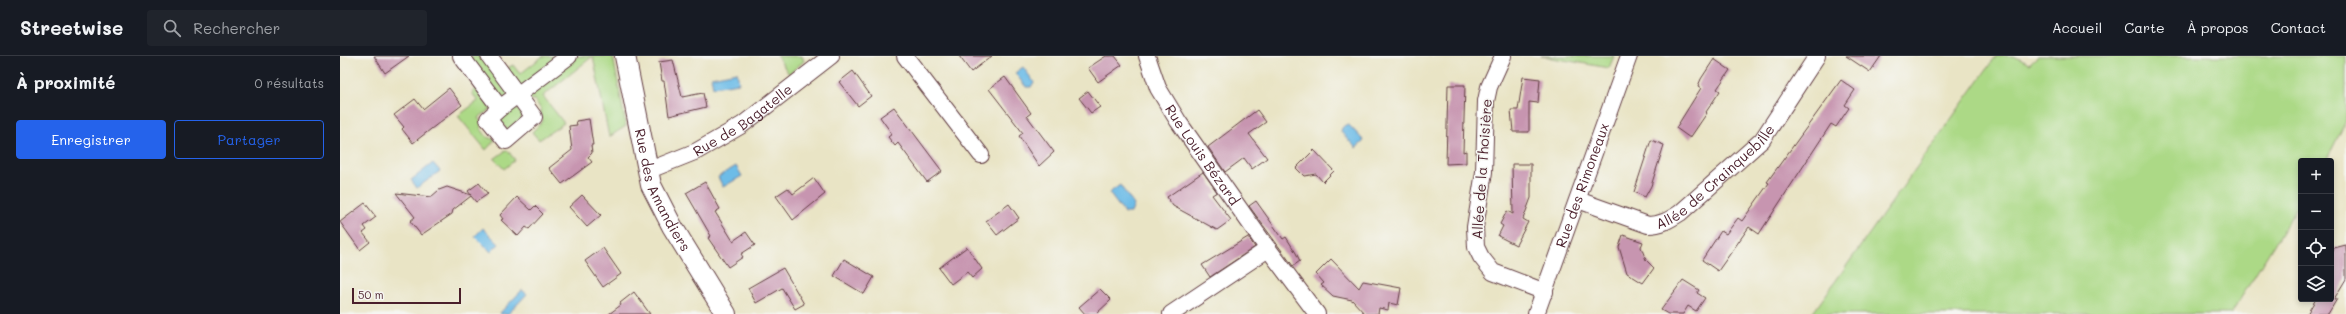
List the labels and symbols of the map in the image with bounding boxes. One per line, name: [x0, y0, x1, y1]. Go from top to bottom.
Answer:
street label: Rue de Bagatelle: [689, 79, 796, 160]
street label: Allée de la Thoisière: [1467, 98, 1496, 240]
street label: Rue Louis Bézard: [1161, 101, 1244, 209]
street label: Rue des Rimoneaux: [1551, 120, 1613, 250]
street label: Allée de Crainquebille: [1653, 121, 1779, 233]
street label: Rue des Amandiers: [631, 127, 695, 255]
scale bar: [352, 286, 461, 305]

